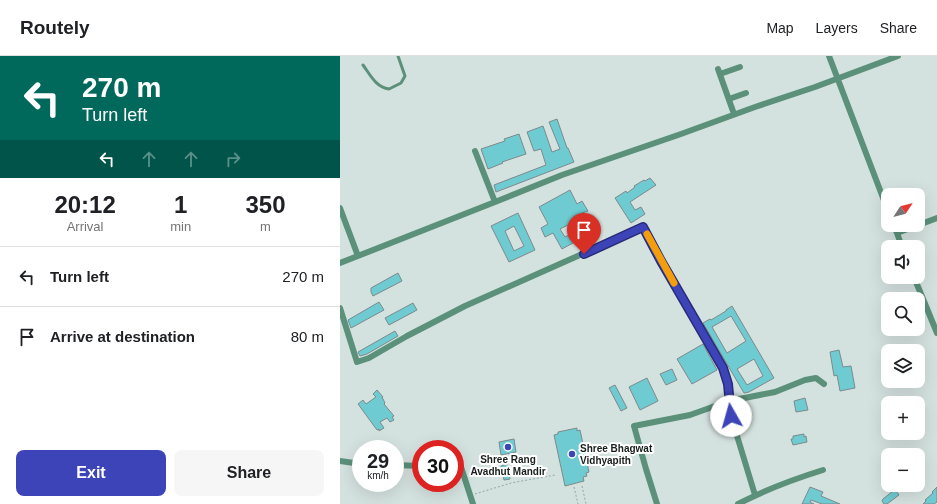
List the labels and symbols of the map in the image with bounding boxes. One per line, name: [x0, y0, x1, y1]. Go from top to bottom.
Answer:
north arrow: [881, 188, 925, 232]
pin: [567, 213, 601, 254]
position arrow: [710, 395, 752, 437]
speed limit sign: 30: [412, 440, 464, 492]
marker: Shree Rang Avadhut Mandir: [503, 442, 513, 452]
place label: Shree Bhagwat Vidhyapith: [580, 443, 653, 466]
marker: Shree Bhagwat Vidhyapith: [567, 449, 577, 459]
place label: Shree Rang Avadhut Mandir: [470, 454, 546, 477]

